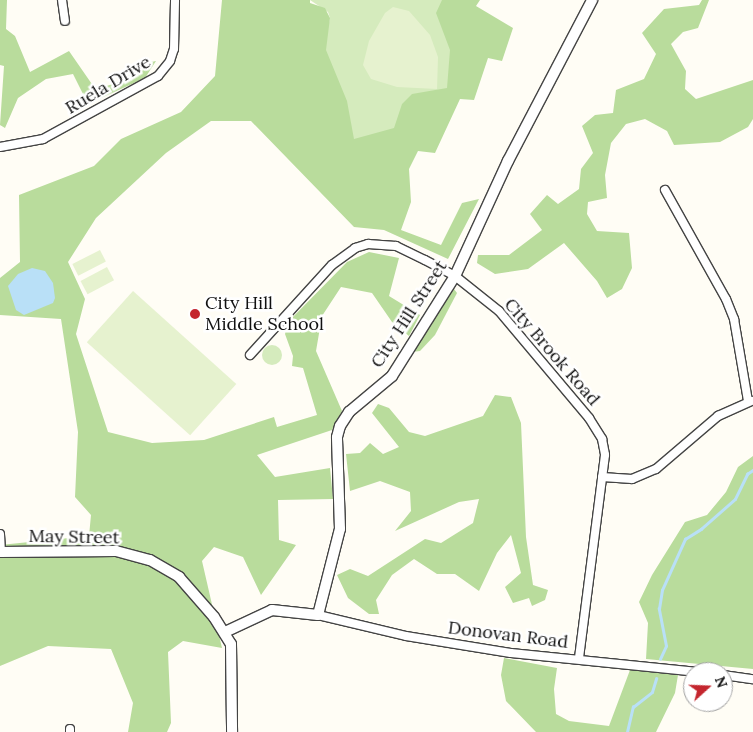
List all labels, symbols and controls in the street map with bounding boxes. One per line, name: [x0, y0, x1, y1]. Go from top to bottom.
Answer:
street label: Ruela Drive: [61, 51, 155, 119]
street label: City Hill Street: [366, 256, 452, 372]
place label: City Hill Middle School: [205, 293, 324, 336]
street label: City Brook Road: [500, 294, 604, 410]
marker: City Hill Middle School: [189, 308, 201, 320]
street label: May Street: [28, 525, 120, 549]
street label: Donovan Road: [447, 617, 569, 653]
north arrow: [683, 662, 733, 712]
text: N: [711, 674, 731, 690]

